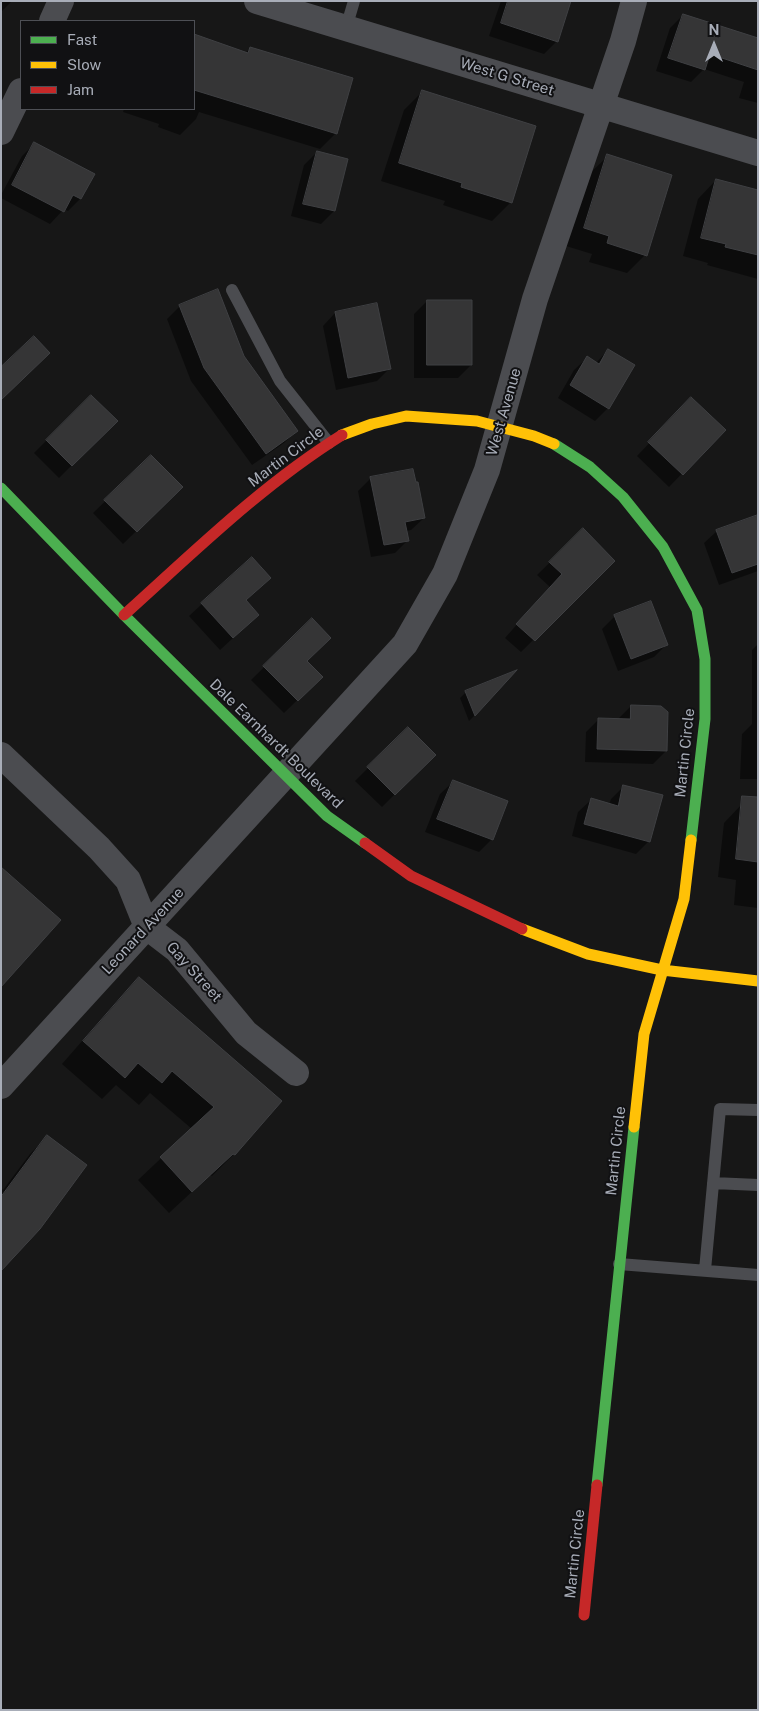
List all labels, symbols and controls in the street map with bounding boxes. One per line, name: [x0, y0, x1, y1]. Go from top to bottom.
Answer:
legend: [20, 20, 195, 110]
north arrow: [689, 20, 739, 70]
text: N: [709, 22, 719, 38]
text: Fast: [67, 31, 97, 48]
street label: West G Street: [458, 54, 556, 100]
text: Slow: [67, 56, 101, 73]
text: Jam: [67, 81, 94, 98]
street label: West Avenue: [483, 366, 525, 458]
street label: Martin Circle: [245, 423, 327, 491]
street label: Dale Earnhardt Boulevard: [206, 676, 346, 812]
street label: Martin Circle: [671, 707, 699, 799]
street label: Leonard Avenue: [98, 884, 188, 978]
street label: Gay Street: [162, 938, 226, 1006]
street label: Martin Circle: [602, 1105, 630, 1197]
street label: Martin Circle: [561, 1508, 589, 1600]

